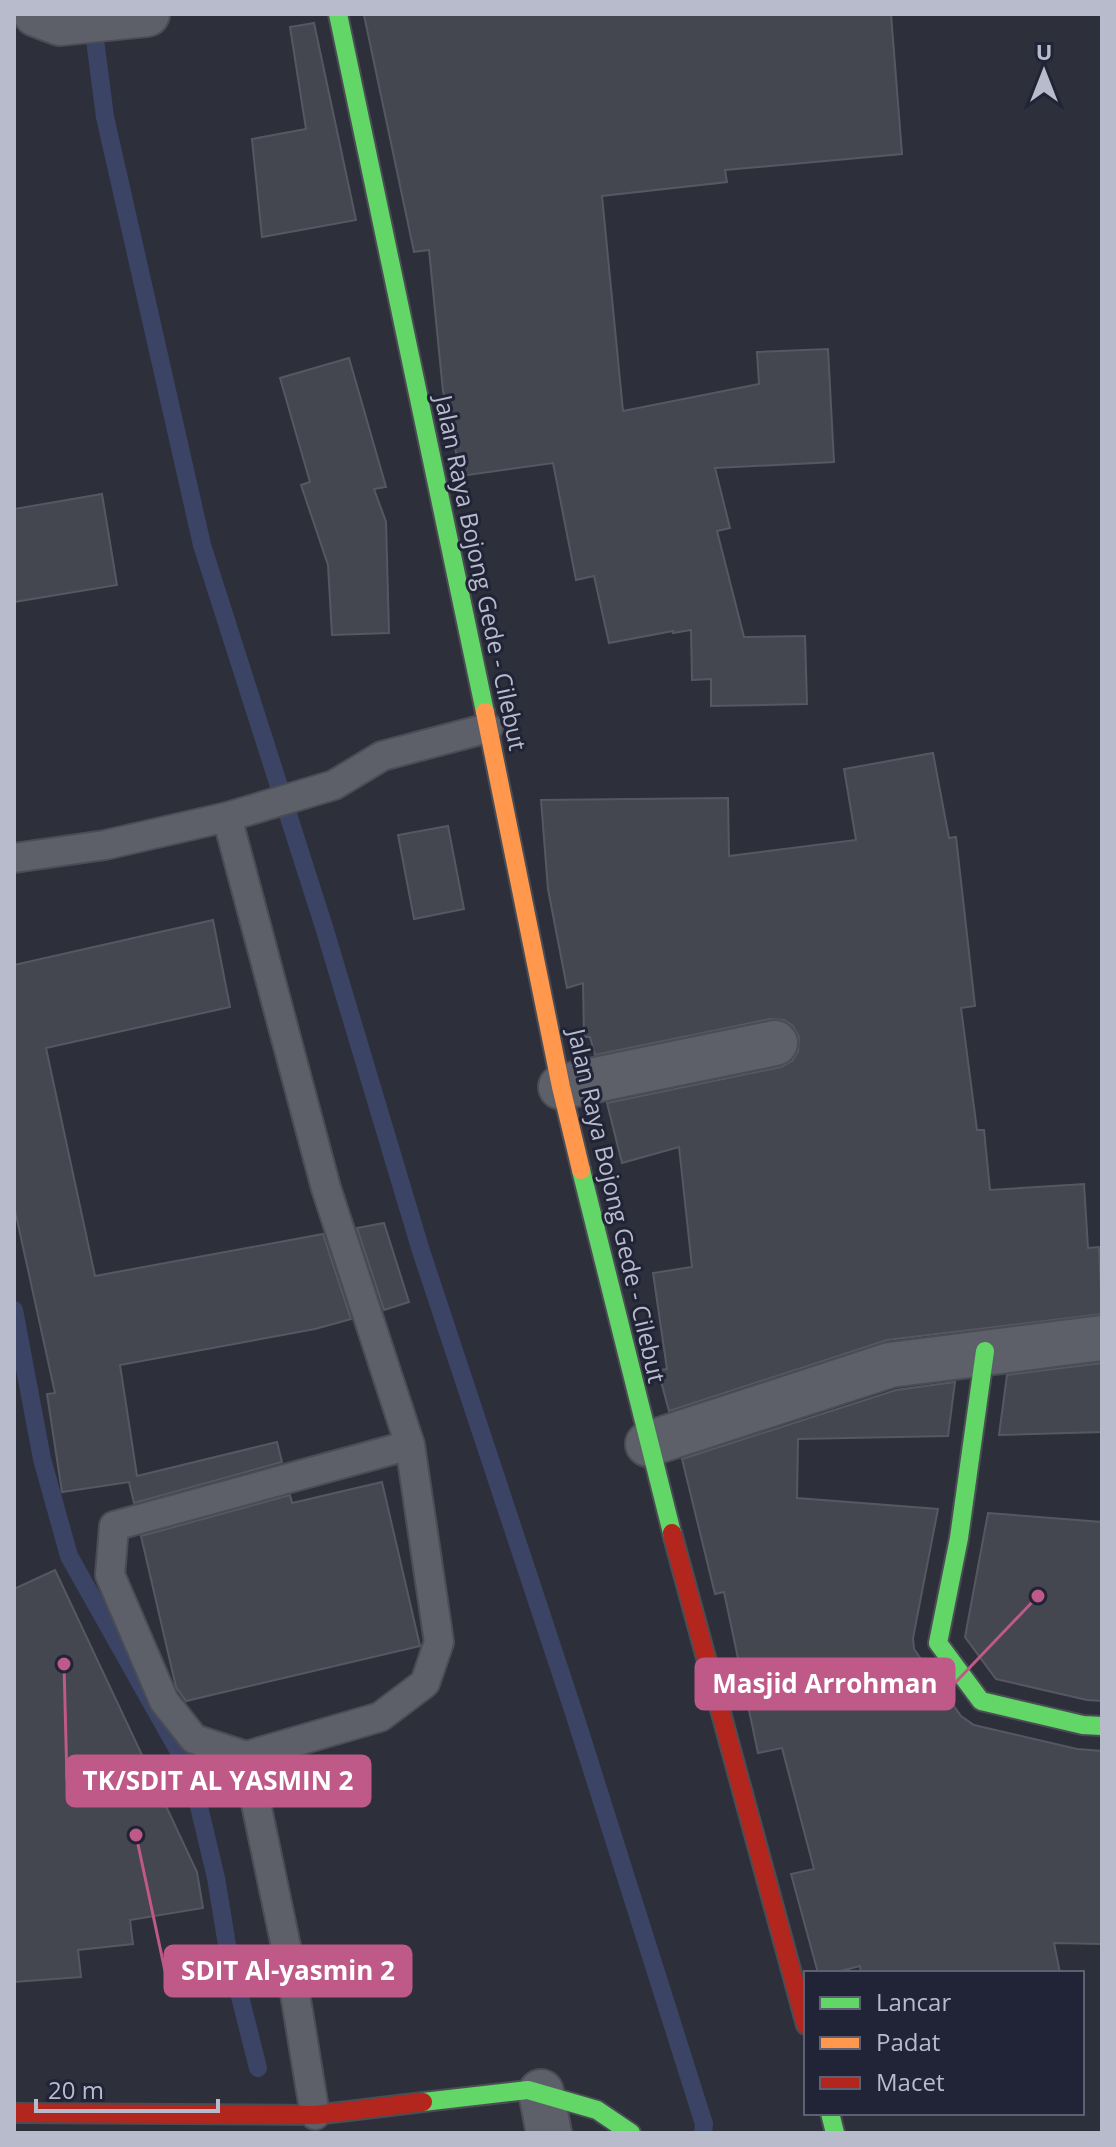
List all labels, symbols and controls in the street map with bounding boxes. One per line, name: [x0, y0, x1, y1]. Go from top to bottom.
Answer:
north arrow: [1004, 32, 1084, 112]
text: U: [1036, 36, 1052, 66]
street label: Jalan Raya Bojong Gede - Cilebut: [427, 390, 535, 753]
street label: Jalan Raya Bojong Gede - Cilebut: [560, 1024, 674, 1386]
callout: Masjid Arrohman: [696, 1659, 954, 1709]
text: Masjid Arrohman: [712, 1665, 938, 1701]
callout: TK/SDIT AL YASMIN 2: [67, 1756, 370, 1806]
text: TK/SDIT AL YASMIN 2: [83, 1762, 354, 1798]
callout: SDIT Al-yasmin 2: [165, 1946, 411, 1996]
text: SDIT Al-yasmin 2: [181, 1952, 395, 1988]
legend: [804, 1971, 1084, 2115]
text: Lancar: [876, 1985, 951, 2018]
text: Padat: [876, 2025, 940, 2058]
scale bar: [36, 2063, 218, 2113]
text: Macet: [876, 2065, 944, 2098]
text: 20 m: [48, 2073, 104, 2106]

